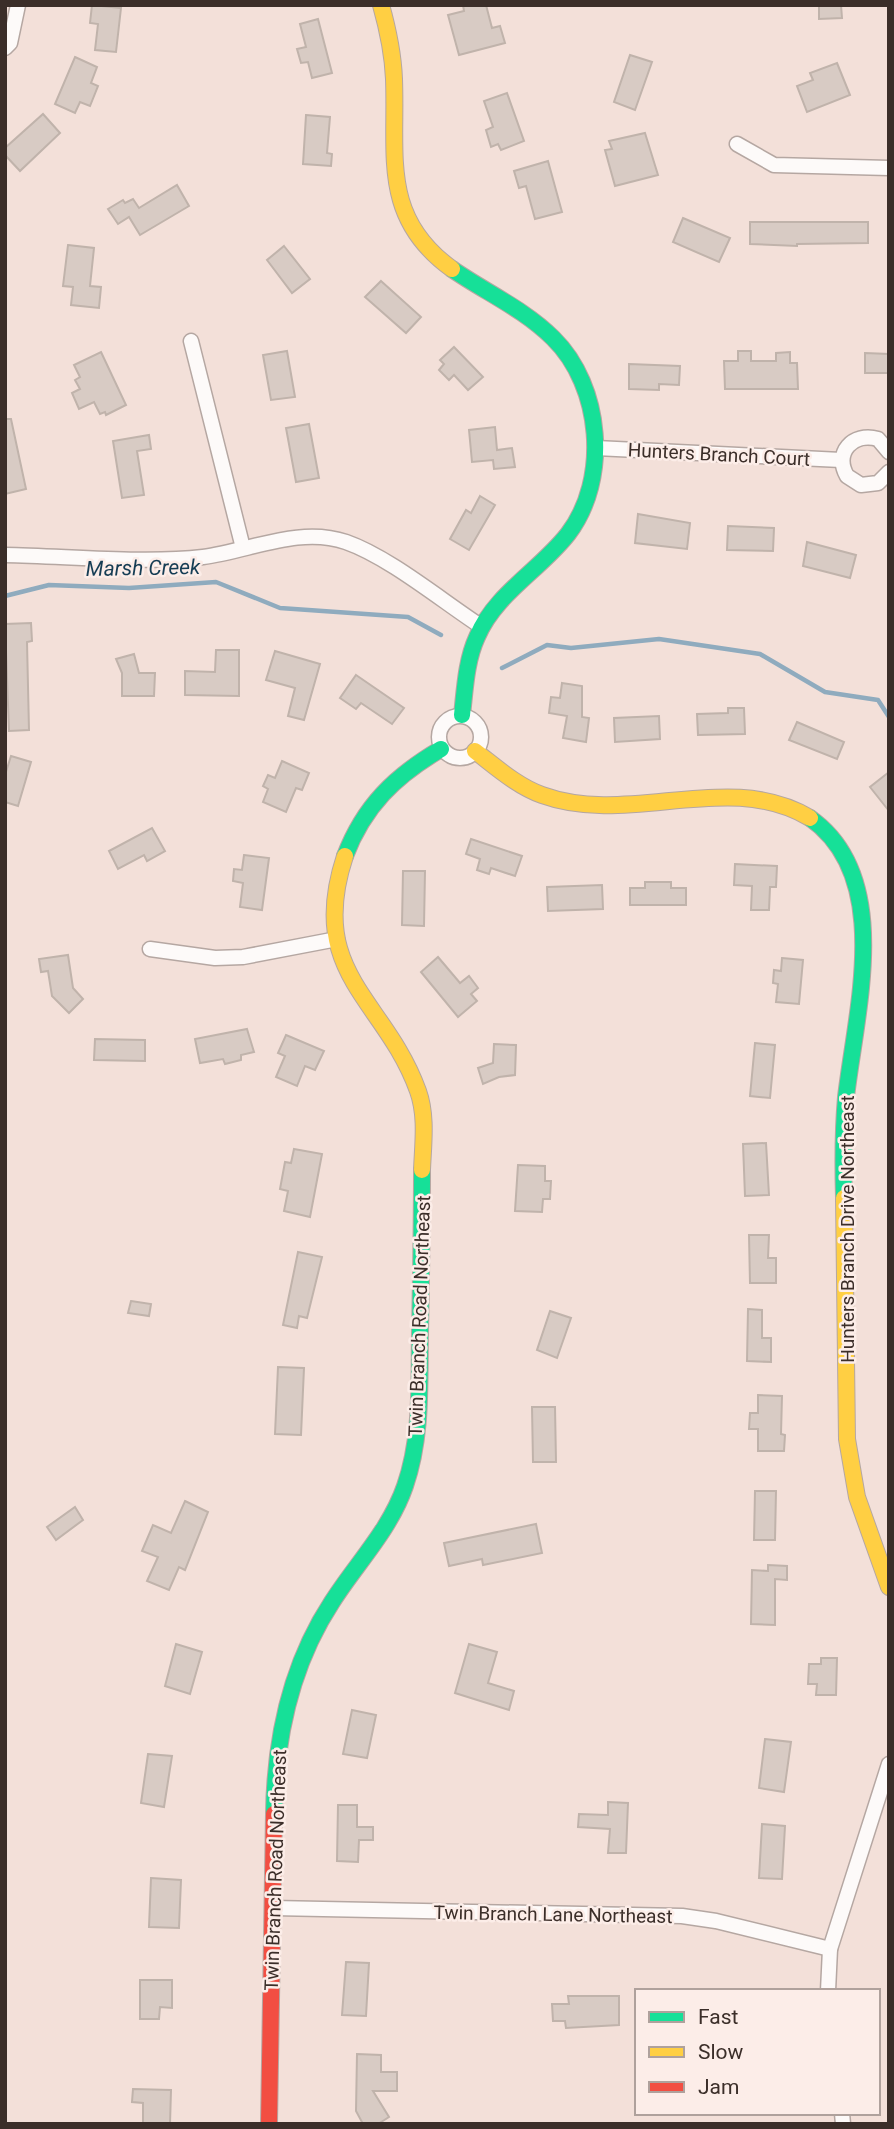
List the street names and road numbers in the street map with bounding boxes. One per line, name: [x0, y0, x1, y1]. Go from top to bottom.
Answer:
street label: Hunters Branch Court: [627, 438, 811, 471]
street label: Hunters Branch Drive Northeast: [836, 1095, 859, 1363]
street label: Twin Branch Road Northeast: [404, 1195, 435, 1437]
street label: Twin Branch Road Northeast: [260, 1749, 291, 1991]
street label: Twin Branch Lane Northeast: [433, 1901, 673, 1928]

